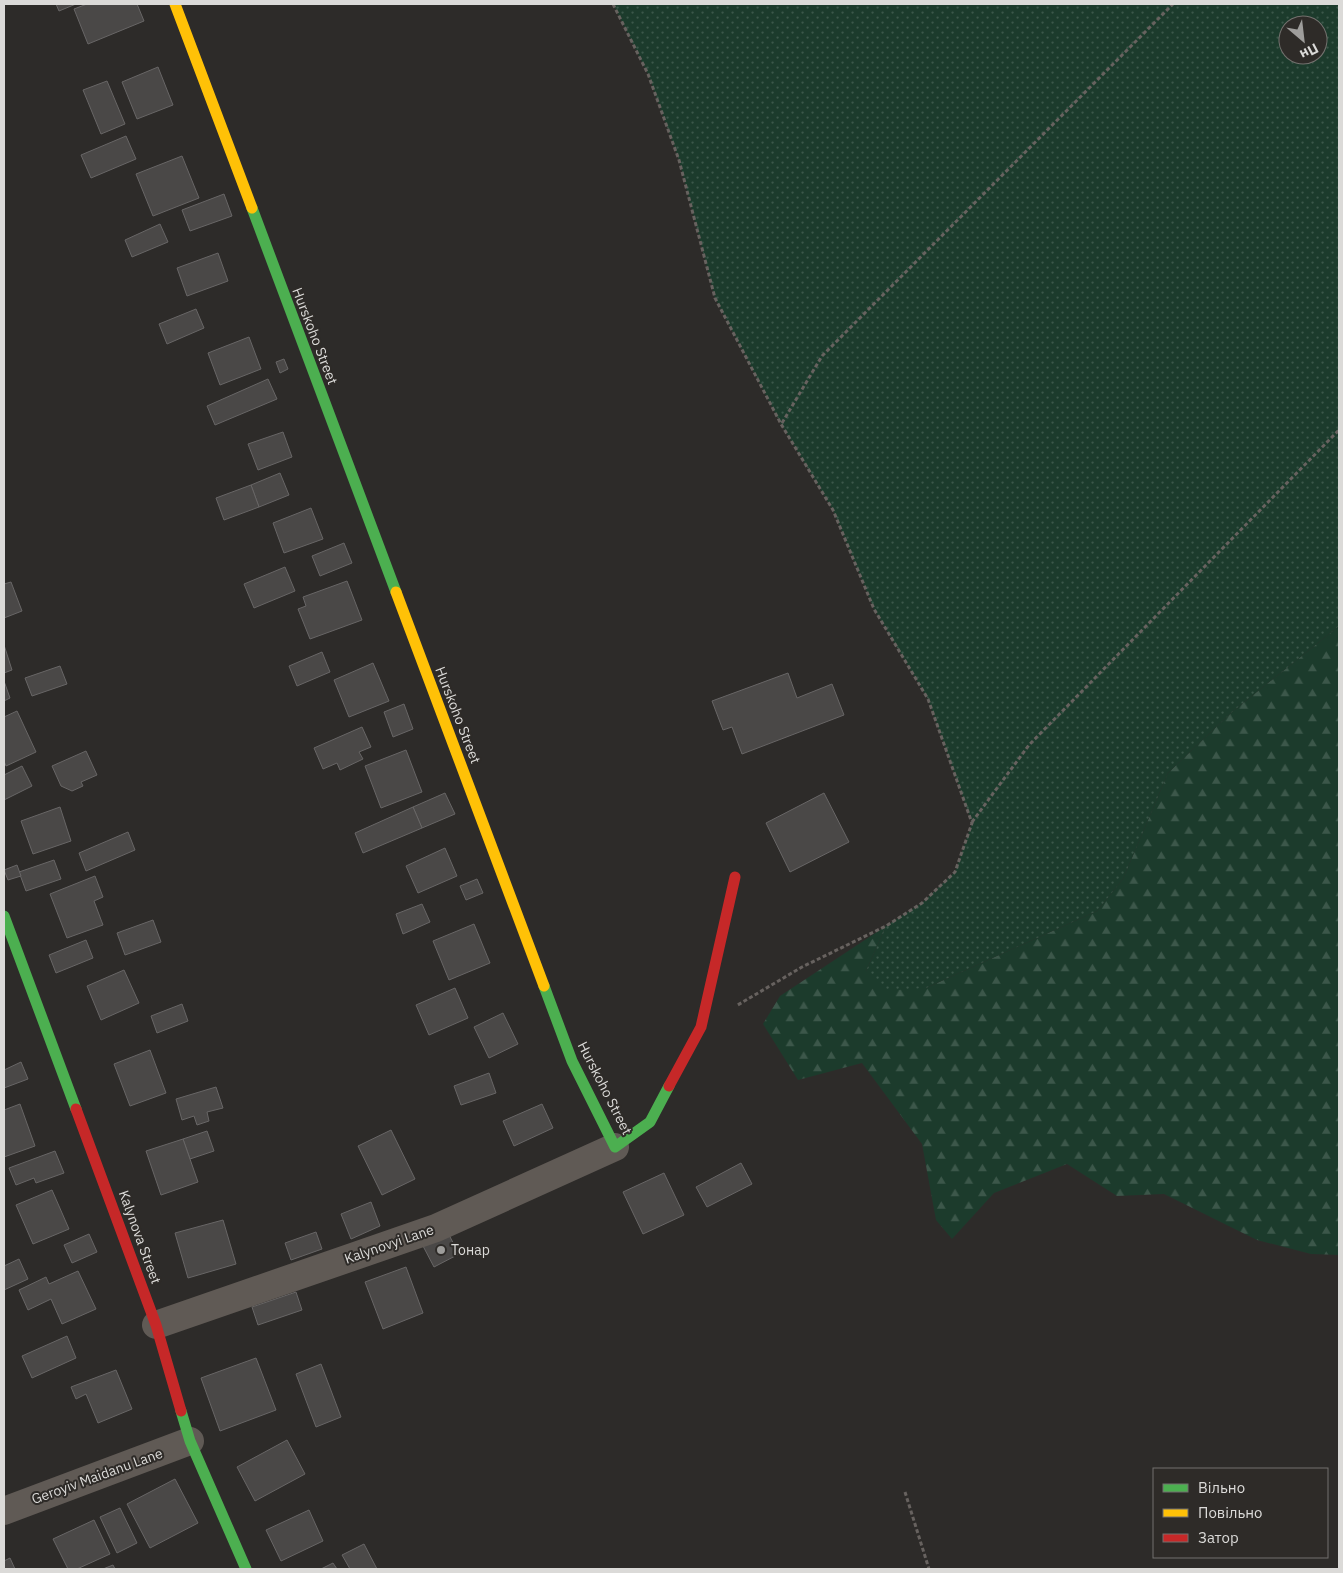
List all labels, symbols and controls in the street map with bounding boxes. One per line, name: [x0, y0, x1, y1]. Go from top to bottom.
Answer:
north arrow: [1278, 15, 1328, 65]
text: Пн: [1297, 39, 1321, 64]
street label: Hurskoho Street: [288, 285, 342, 387]
street label: Hurskoho Street: [431, 664, 485, 766]
street label: Hurskoho Street: [574, 1038, 636, 1138]
street label: Kalynova Street: [115, 1188, 165, 1286]
street label: Kalynovyi Lane: [342, 1220, 436, 1268]
place label: Тонар: [451, 1241, 490, 1259]
marker: Тонар: [435, 1244, 447, 1256]
street label: Geroyiv Maidanu Lane: [29, 1444, 165, 1508]
legend: [1153, 1468, 1328, 1558]
text: Вільно: [1198, 1478, 1245, 1497]
text: Повільно: [1198, 1503, 1262, 1522]
text: Затор: [1198, 1528, 1239, 1547]

